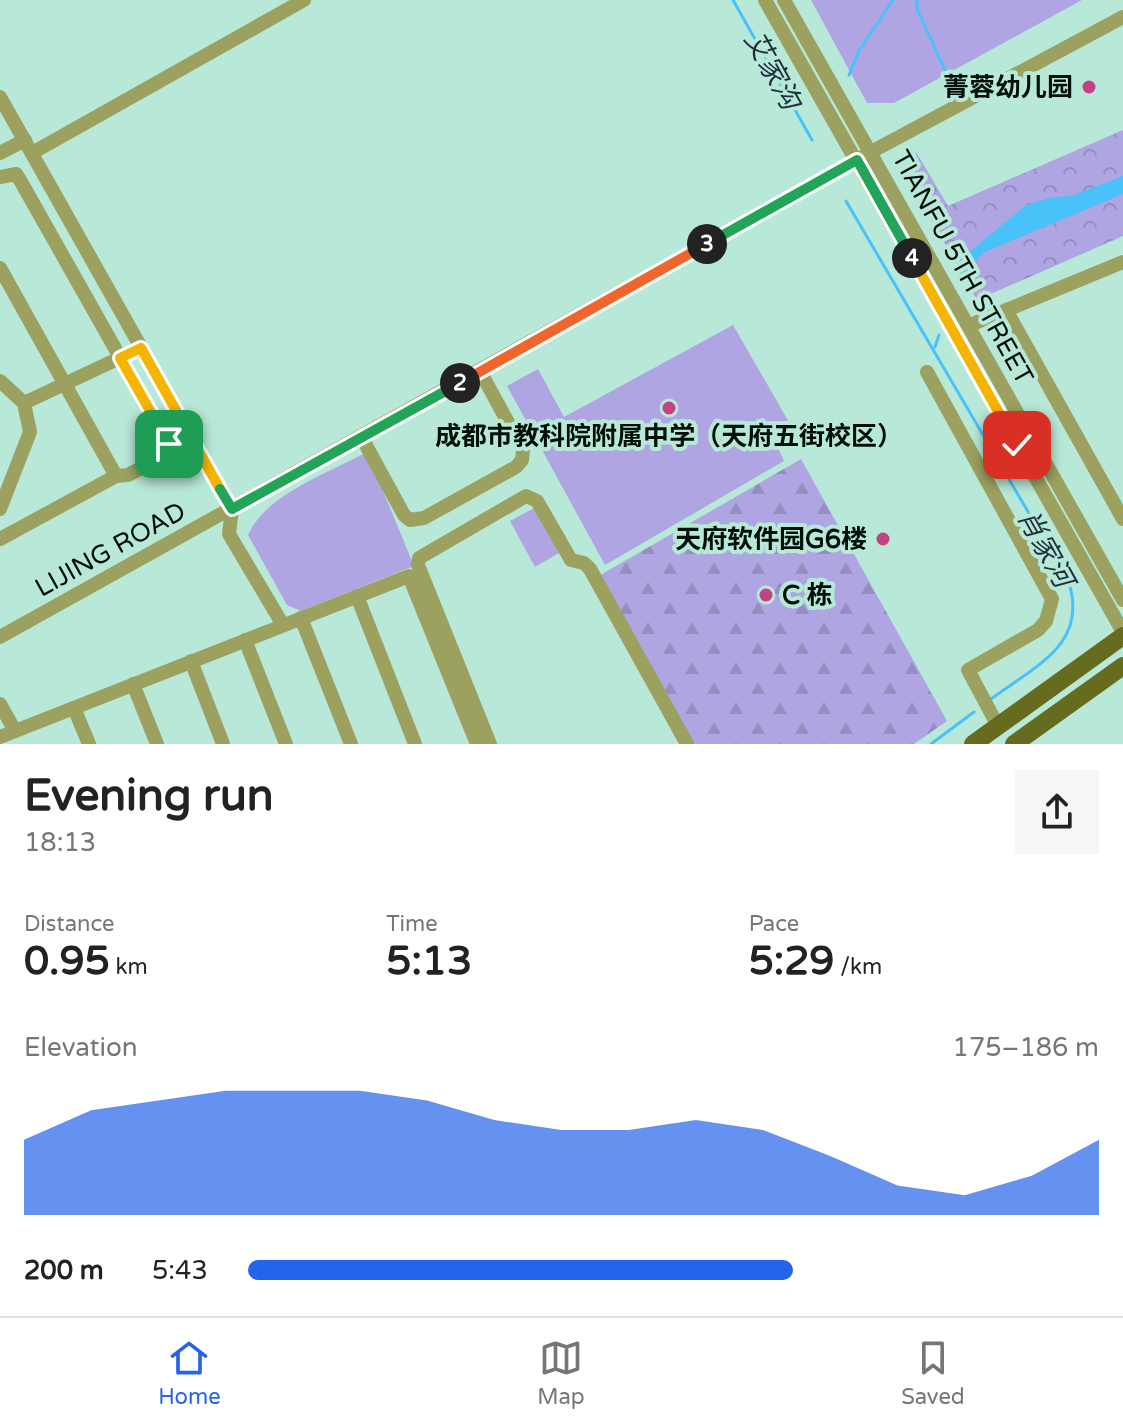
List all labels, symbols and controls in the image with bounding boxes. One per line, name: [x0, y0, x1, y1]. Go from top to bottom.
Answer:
water label: 艾家沟: [737, 26, 809, 118]
place label: 菁蓉幼儿园: [943, 72, 1073, 103]
marker: 菁蓉幼儿园: [1080, 78, 1098, 96]
street label: TIANFU 5TH STREET: [885, 145, 1040, 390]
pin: 3: [687, 224, 727, 264]
text: 3: [700, 231, 714, 257]
pin: 4: [892, 238, 932, 278]
text: 4: [905, 245, 919, 271]
pin: 2: [440, 363, 480, 403]
text: 2: [453, 370, 467, 396]
marker: 成都市教科院附属中学（天府五街校区）: [660, 399, 678, 417]
pin: [135, 410, 203, 478]
pin: [983, 411, 1051, 479]
place label: 成都市教科院附属中学（天府五街校区）: [435, 421, 903, 452]
icon: arrive: [147, 422, 191, 466]
icon: check: [995, 423, 1039, 467]
street label: LIJING ROAD: [30, 495, 191, 604]
water label: 肖家河: [1010, 504, 1083, 598]
place label: 天府软件园G6楼: [675, 524, 867, 555]
marker: 天府软件园G6楼: [874, 530, 892, 548]
place label: C 栋: [782, 580, 833, 611]
marker: C 栋: [757, 586, 775, 604]
text: Evening run: [24, 770, 273, 823]
button: share: [1015, 770, 1099, 854]
text: 18:13: [24, 827, 96, 858]
text: Distance: [24, 911, 115, 937]
text: Time: [386, 911, 438, 937]
text: Pace: [749, 911, 799, 937]
text: 0.95: [24, 937, 110, 985]
text: 5:13: [386, 937, 472, 985]
text: 5:29: [749, 937, 834, 985]
text: km: [110, 954, 148, 980]
text: /km: [834, 954, 882, 980]
text: Elevation: [24, 1032, 138, 1063]
text: 175–186 m: [953, 1032, 1099, 1063]
text: 200 m: [24, 1255, 104, 1286]
text: 5:43: [152, 1255, 208, 1286]
tab: Home: [158, 1336, 221, 1410]
tab: Map: [537, 1336, 585, 1410]
tab: Saved: [901, 1336, 965, 1410]

